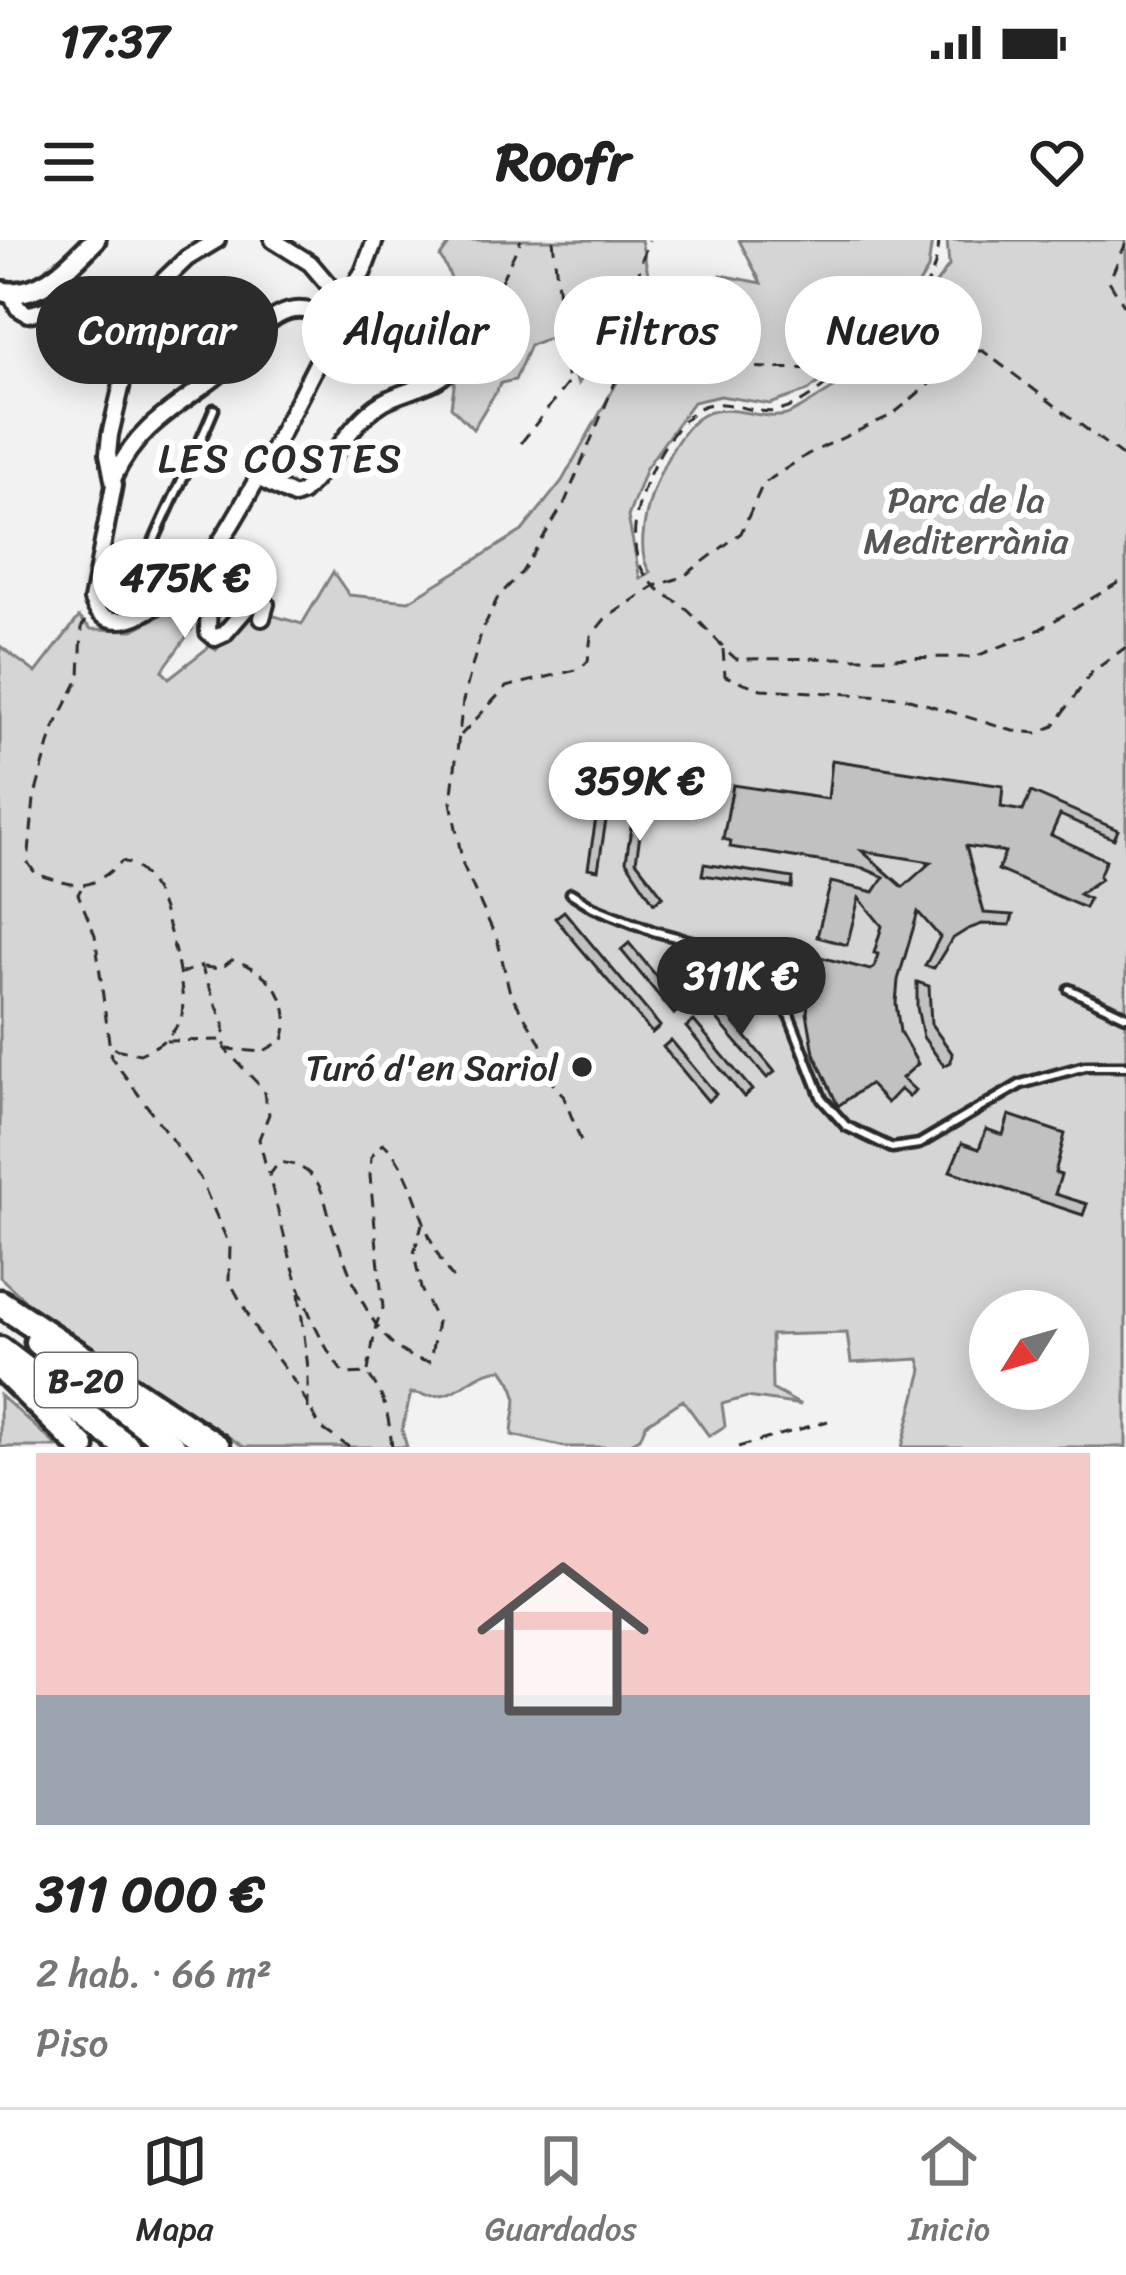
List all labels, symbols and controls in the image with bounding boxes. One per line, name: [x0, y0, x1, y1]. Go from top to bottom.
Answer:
text: 17:37: [60, 2, 169, 82]
text: Roofr: [496, 114, 630, 210]
icon: menu: [36, 129, 102, 195]
icon: heart: [1024, 129, 1090, 195]
chip: Comprar: [36, 276, 278, 384]
chip: Alquilar: [302, 276, 530, 384]
chip: Filtros: [554, 276, 761, 384]
chip: Nuevo: [785, 276, 982, 384]
district label: LES COSTES: [158, 424, 404, 493]
park label: Parc de la Mediterrània: [864, 468, 1069, 573]
pin: 475K €: [87, 539, 283, 641]
text: 475K €: [120, 543, 250, 612]
pin: 359K €: [542, 742, 738, 844]
text: 359K €: [576, 746, 704, 815]
pin: 311K €: [643, 937, 839, 1039]
text: 311K €: [684, 941, 798, 1010]
place label: Turó d'en Sariol: [306, 1036, 559, 1100]
marker: Turó d'en Sariol: [569, 1054, 595, 1080]
north arrow: [969, 1290, 1089, 1410]
map controls: [969, 1290, 1089, 1410]
road number: B-20: [35, 1353, 137, 1407]
icon: home: [455, 1531, 671, 1747]
text: 311 000 €: [36, 1849, 265, 1939]
text: 2 hab. · 66 m²: [36, 1939, 272, 2008]
text: Piso: [36, 2008, 108, 2077]
tab: Mapa: [136, 2128, 213, 2258]
tab: Guardados: [485, 2128, 637, 2258]
tab: Inicio: [908, 2128, 990, 2258]

